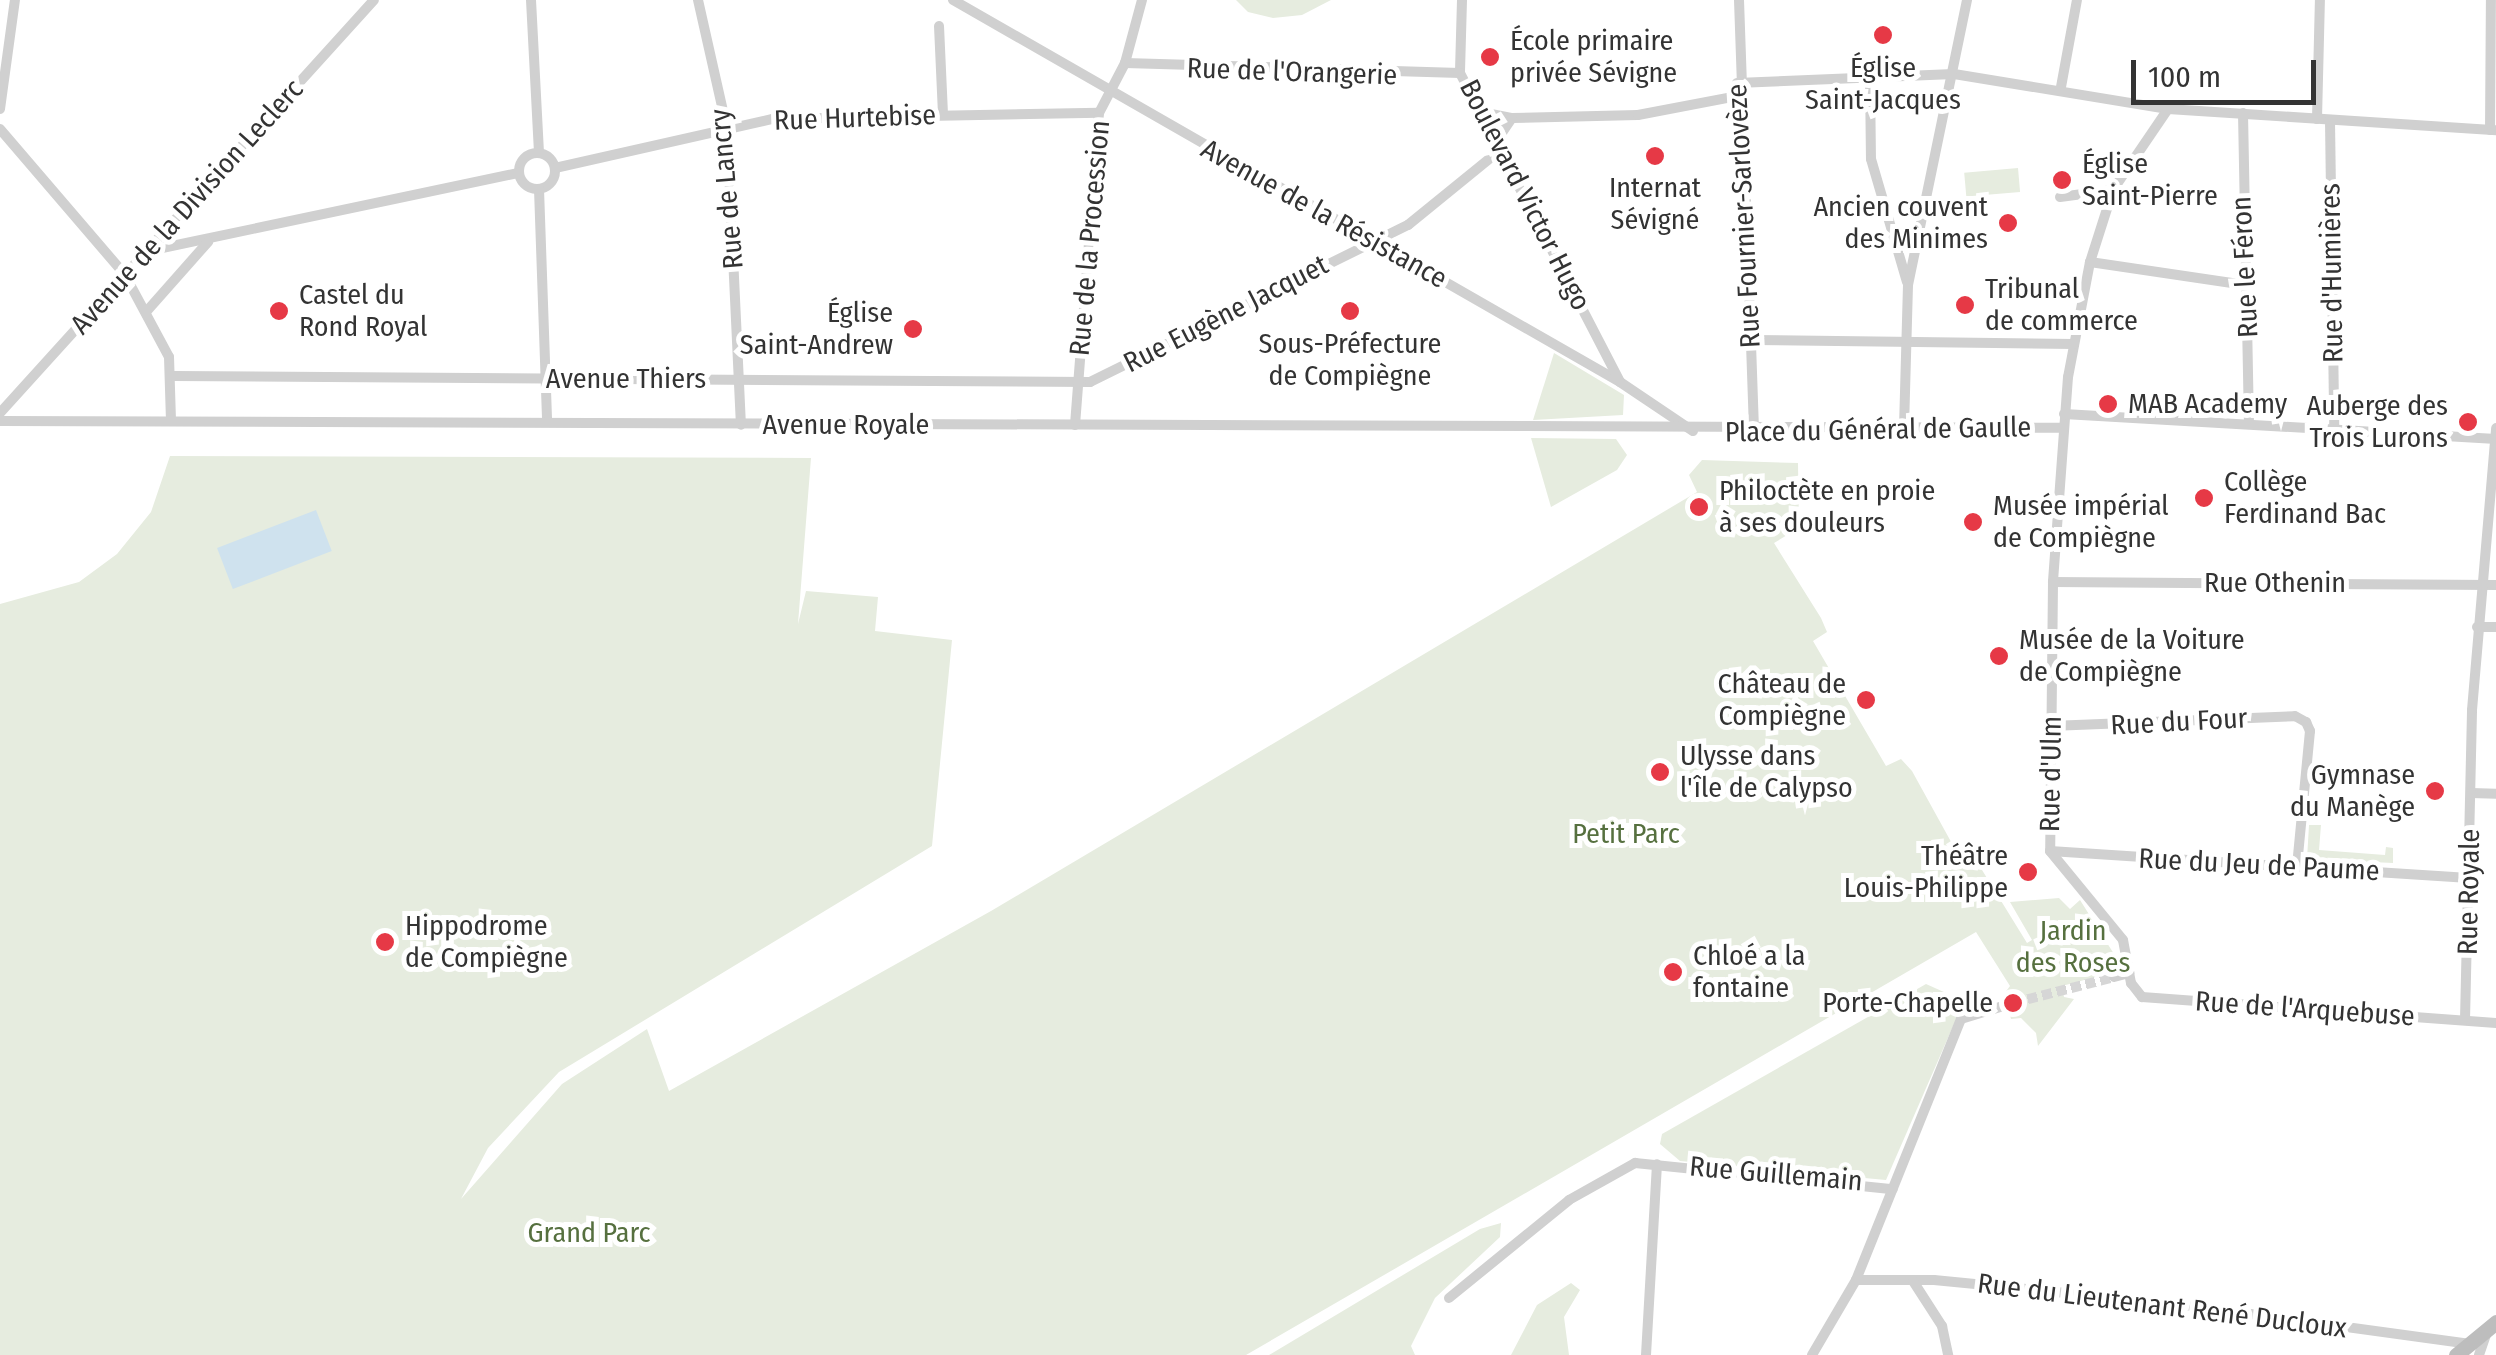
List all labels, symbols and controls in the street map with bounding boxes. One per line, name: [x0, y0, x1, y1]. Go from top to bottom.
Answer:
place label: École primaire privée Sévigne: [1510, 24, 1677, 90]
marker: Église Saint-Jacques: [1872, 24, 1894, 46]
scale bar: [2136, 40, 2321, 102]
marker: École primaire privée Sévigne: [1479, 46, 1501, 68]
place label: Église Saint-Jacques: [1805, 51, 1961, 117]
street label: Rue de l'Orangerie: [1186, 52, 1398, 92]
text: 100 m: [2148, 59, 2221, 95]
street label: Avenue de la Division Leclerc: [64, 73, 310, 341]
street label: Boulevard Victor Hugo: [1452, 74, 1598, 316]
street label: Rue Fournier-Sarlovèze: [1720, 83, 1768, 349]
street label: Rue Hurtebise: [773, 98, 937, 138]
street label: Rue de Lancry: [703, 108, 751, 270]
street label: Rue de la Procession: [1063, 119, 1117, 357]
street label: Avenue de la Résistance: [1195, 132, 1453, 296]
marker: Internat Sévigné: [1644, 145, 1666, 167]
place label: Église Saint-Pierre: [2082, 147, 2218, 213]
marker: Église Saint-Pierre: [2051, 169, 2073, 191]
place label: Internat Sévigné: [1609, 171, 1701, 237]
street label: Rue d'Humières: [2314, 183, 2350, 363]
place label: Ancien couvent des Minimes: [1813, 190, 1988, 256]
street label: Rue le Féron: [2225, 195, 2265, 339]
marker: Ancien couvent des Minimes: [1997, 212, 2019, 234]
street label: Rue Eugène Jacquet: [1118, 248, 1334, 380]
place label: Tribunal de commerce: [1985, 272, 2138, 338]
place label: Castel du Rond Royal: [299, 278, 427, 344]
marker: Tribunal de commerce: [1954, 294, 1976, 316]
place label: Église Saint-Andrew: [740, 296, 893, 362]
marker: Castel du Rond Royal: [268, 300, 290, 322]
marker: Sous-Préfecture de Compiègne: [1339, 300, 1361, 322]
marker: Église Saint-Andrew: [902, 318, 924, 340]
place label: Sous-Préfecture de Compiègne: [1259, 327, 1441, 393]
street label: Avenue Thiers: [546, 362, 706, 396]
place label: MAB Academy: [2128, 387, 2287, 421]
place label: Auberge des Trois Lurons: [2307, 389, 2448, 455]
marker: MAB Academy: [2097, 393, 2119, 415]
street label: Avenue Royale: [763, 408, 929, 442]
street label: Place du Général de Gaulle: [1724, 411, 2032, 449]
marker: Auberge des Trois Lurons: [2457, 411, 2479, 433]
place label: Collège Ferdinand Bac: [2224, 465, 2386, 531]
place label: Philoctète en proie à ses douleurs: [1719, 474, 1935, 540]
marker: Collège Ferdinand Bac: [2193, 487, 2215, 509]
place label: Musée impérial de Compiègne: [1993, 489, 2169, 555]
marker: Philoctète en proie à ses douleurs: [1688, 496, 1710, 518]
marker: Musée impérial de Compiègne: [1962, 511, 1984, 533]
street label: Rue Othenin: [2204, 566, 2346, 600]
place label: Musée de la Voiture de Compiègne: [2019, 623, 2245, 689]
marker: Musée de la Voiture de Compiègne: [1988, 645, 2010, 667]
place label: Château de Compiègne: [1717, 667, 1846, 733]
marker: Château de Compiègne: [1855, 689, 1877, 711]
street label: Rue du Four: [2110, 702, 2248, 742]
street label: Rue d'Ulm: [2033, 716, 2069, 832]
place label: Ulysse dans l'île de Calypso: [1680, 739, 1853, 805]
place label: Gymnase du Manège: [2290, 758, 2415, 824]
marker: Ulysse dans l'île de Calypso: [1649, 761, 1671, 783]
marker: Gymnase du Manège: [2424, 780, 2446, 802]
park label: Petit Parc: [1572, 817, 1680, 851]
street label: Rue Royale: [2451, 829, 2487, 955]
place label: Théâtre Louis-Philippe: [1844, 839, 2008, 905]
street label: Rue du Jeu de Paume: [2137, 842, 2381, 888]
marker: Théâtre Louis-Philippe: [2017, 861, 2039, 883]
place label: Hippodrome de Compiègne: [405, 909, 568, 975]
park label: Jardin des Roses: [2016, 914, 2130, 980]
marker: Hippodrome de Compiègne: [374, 931, 396, 953]
place label: Chloé a la fontaine: [1693, 939, 1805, 1005]
marker: Chloé a la fontaine: [1662, 961, 1684, 983]
street label: Rue de l'Arquebuse: [2194, 985, 2416, 1033]
place label: Porte-Chapelle: [1822, 986, 1993, 1020]
marker: Porte-Chapelle: [2002, 992, 2024, 1014]
street label: Rue Guillemain: [1688, 1150, 1864, 1198]
park label: Grand Parc: [528, 1216, 650, 1250]
street label: Rue du Lieutenant René Ducloux: [1976, 1267, 2348, 1345]

